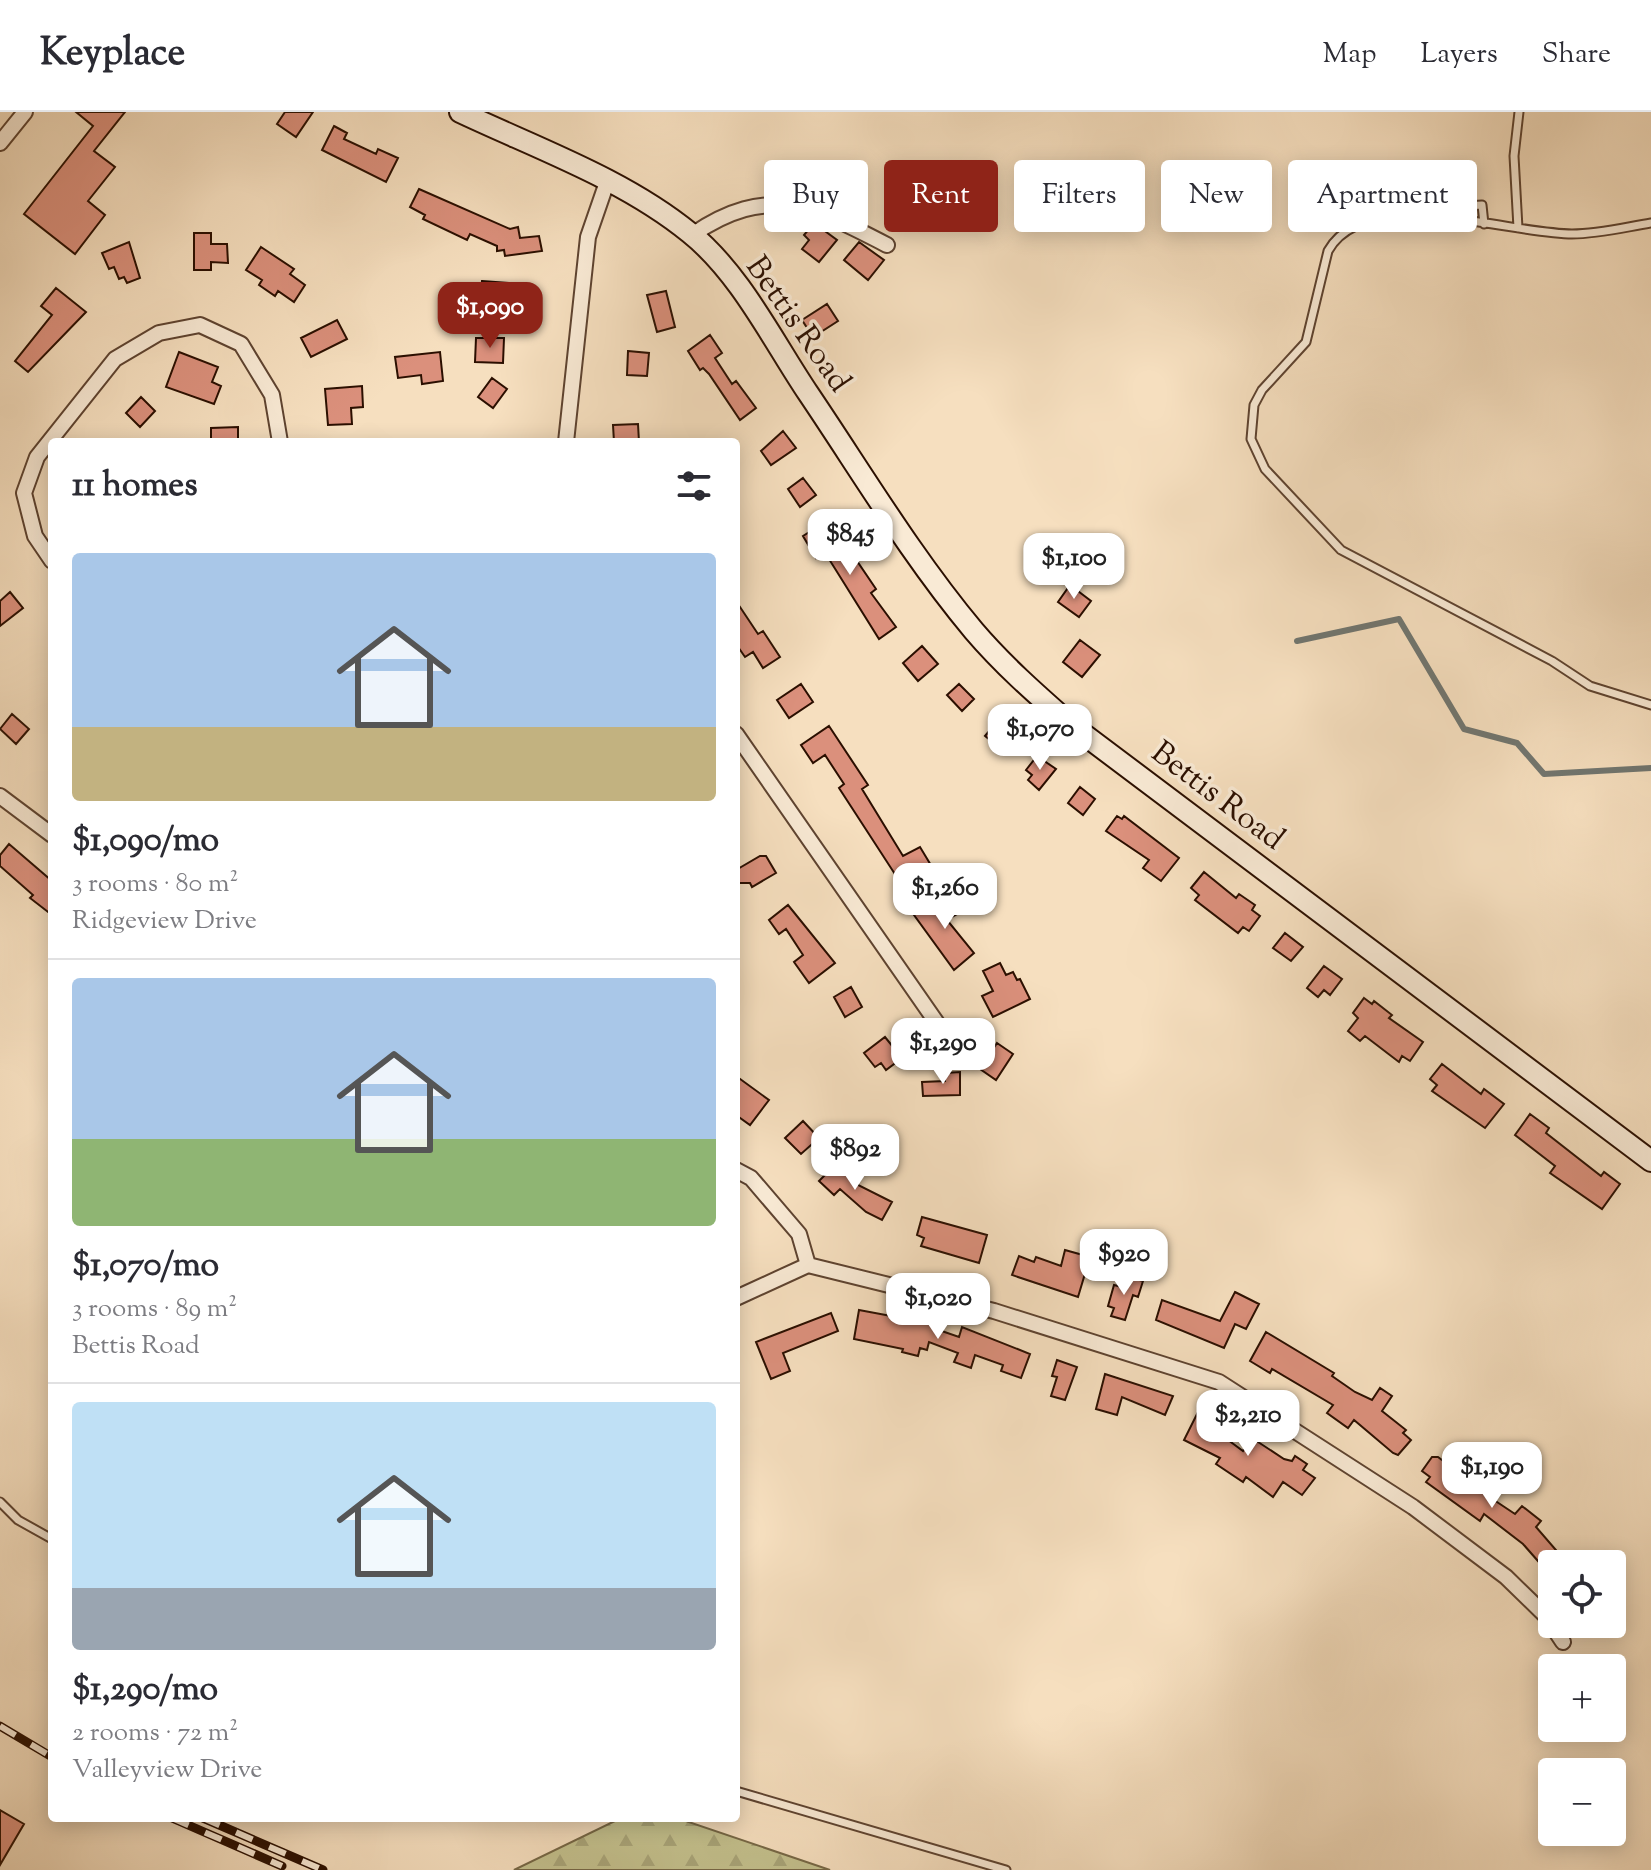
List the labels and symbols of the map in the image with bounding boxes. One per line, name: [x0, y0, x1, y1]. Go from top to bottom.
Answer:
street label: Bettis Road: [733, 247, 861, 403]
pin: $1,090: [425, 282, 555, 350]
pin: $845: [803, 509, 897, 577]
pin: $1,100: [1009, 533, 1139, 601]
pin: $1,070: [975, 704, 1105, 772]
street label: Bettis Road: [1140, 731, 1294, 863]
pin: $1,260: [880, 863, 1010, 931]
pin: $1,290: [878, 1018, 1008, 1086]
pin: $892: [808, 1124, 902, 1192]
pin: $920: [1077, 1229, 1171, 1297]
pin: $1,020: [873, 1273, 1003, 1341]
pin: $2,210: [1183, 1390, 1313, 1458]
pin: $1,190: [1427, 1442, 1557, 1510]

